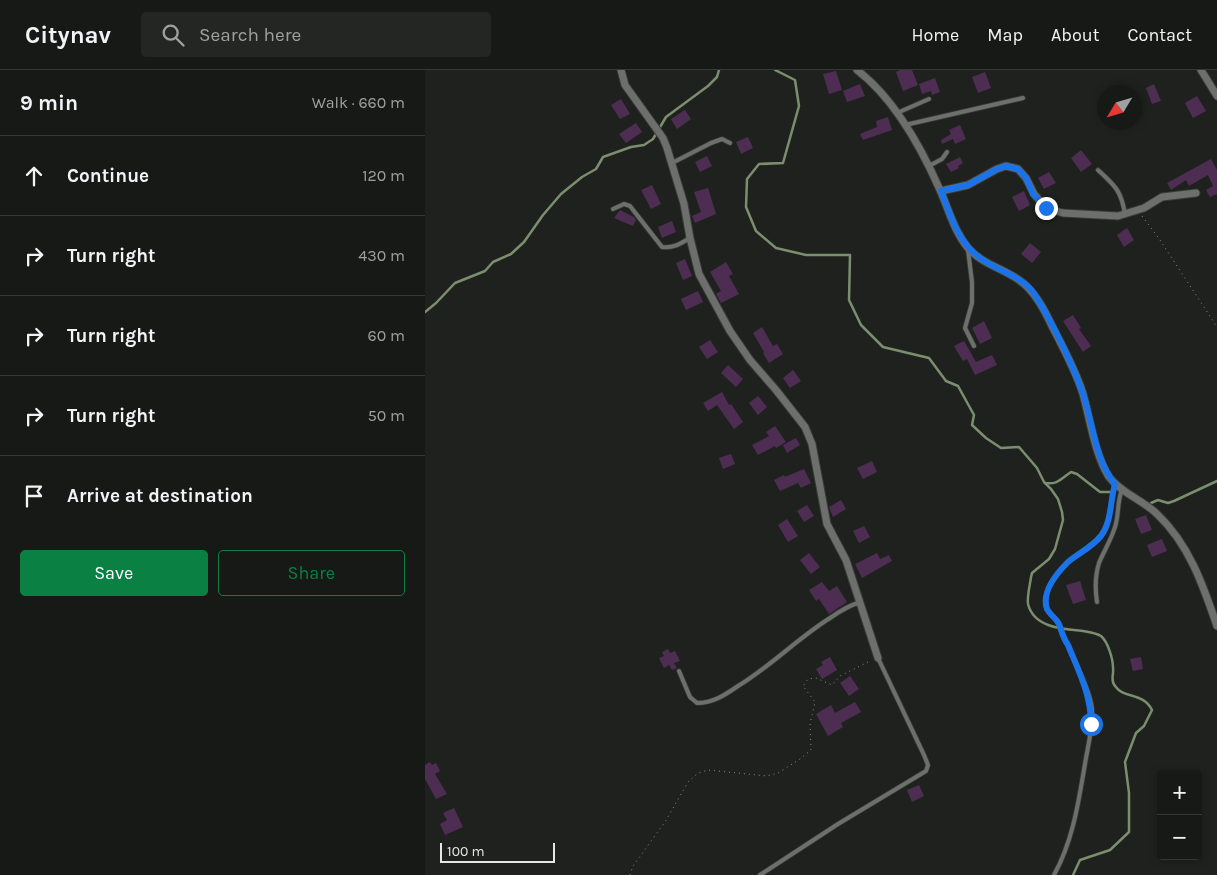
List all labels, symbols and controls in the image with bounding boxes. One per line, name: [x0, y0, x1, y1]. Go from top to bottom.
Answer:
search box: [141, 12, 491, 57]
text: Citynav: [25, 21, 111, 49]
icon: search: [159, 21, 187, 49]
text: Search here: [199, 24, 301, 46]
text: Home: [911, 24, 959, 46]
text: Map: [987, 24, 1023, 46]
text: About: [1051, 24, 1100, 46]
text: Contact: [1128, 24, 1192, 46]
north arrow: [1097, 85, 1142, 130]
text: 9 min: [20, 91, 78, 115]
text: Walk · 660 m: [312, 93, 405, 112]
icon: ahead: [20, 162, 48, 190]
text: Continue: [67, 165, 149, 187]
text: 120 m: [362, 166, 405, 185]
route end: [1035, 197, 1058, 220]
icon: right: [20, 242, 48, 270]
text: Turn right: [67, 245, 156, 267]
text: 430 m: [358, 246, 405, 265]
icon: right: [20, 322, 48, 350]
text: Turn right: [67, 325, 156, 347]
text: 60 m: [368, 326, 405, 345]
icon: right: [20, 402, 48, 430]
text: Turn right: [67, 405, 156, 427]
text: 50 m: [368, 406, 405, 425]
icon: arrive: [20, 482, 48, 510]
text: Arrive at destination: [67, 485, 253, 507]
button: Save: [20, 550, 208, 596]
button: Share: [218, 550, 405, 596]
route start: [1080, 713, 1103, 736]
map controls: [1157, 770, 1202, 860]
button: +: [1157, 770, 1202, 815]
button: −: [1157, 815, 1202, 860]
scale bar: [440, 840, 555, 863]
text: 100 m: [447, 843, 485, 860]

